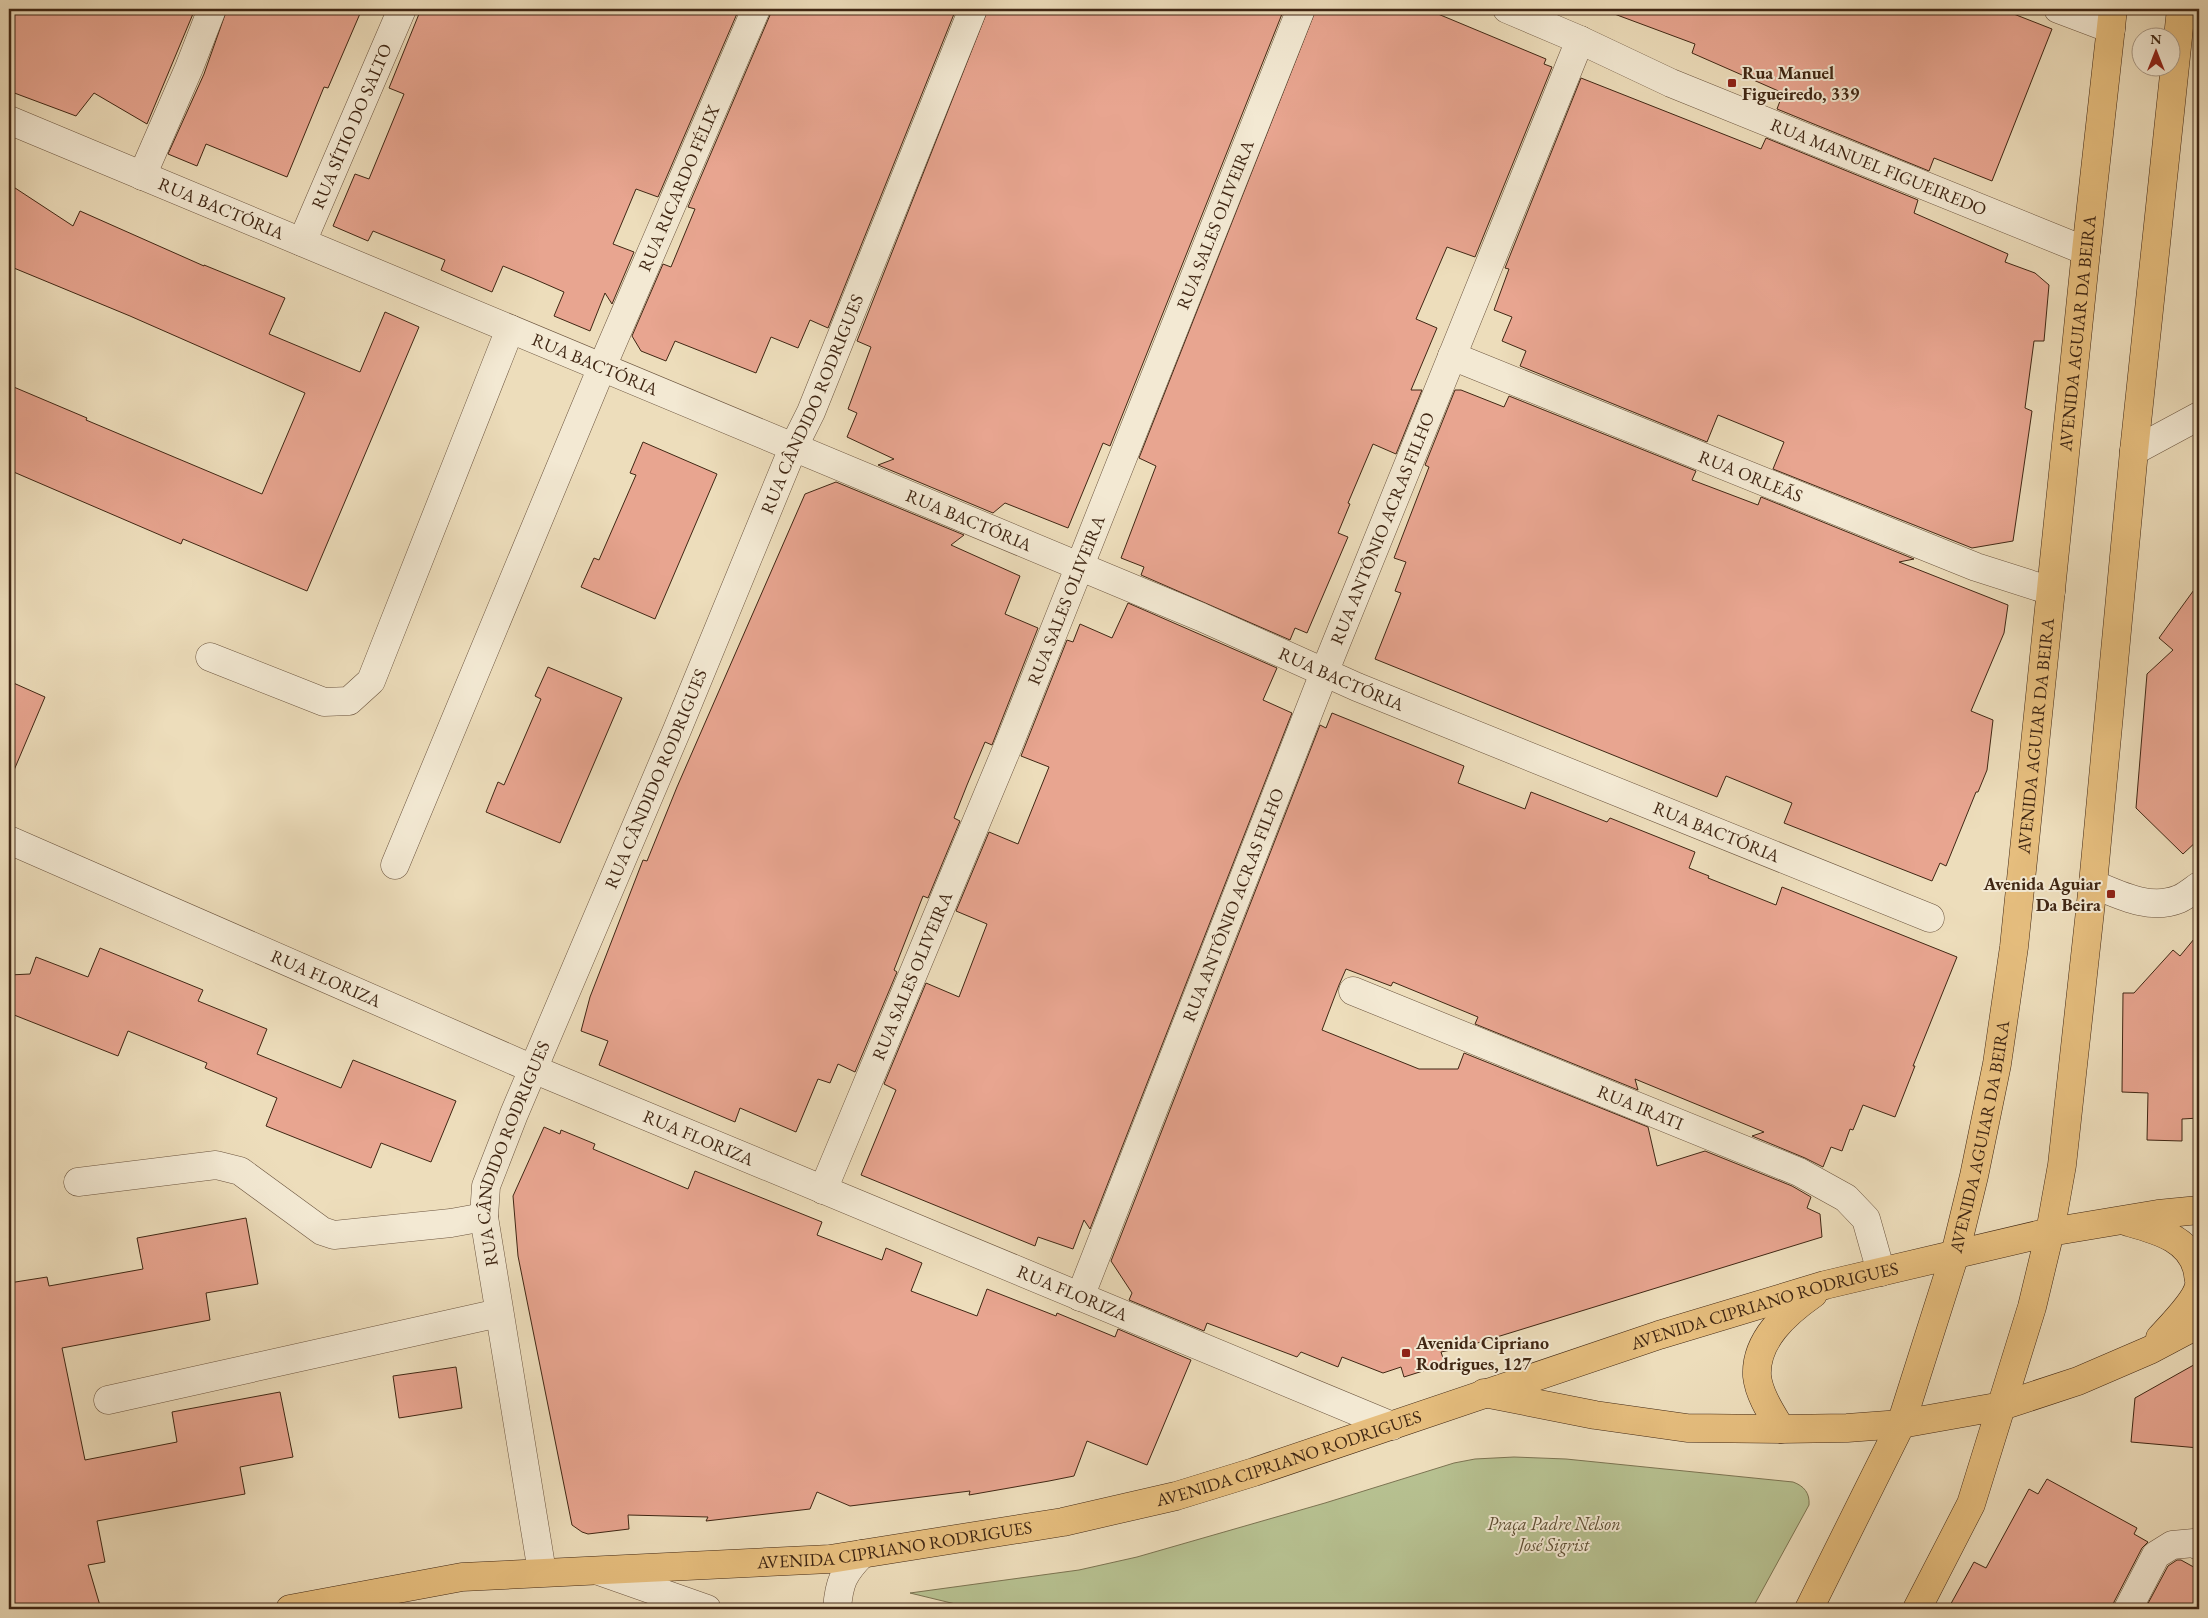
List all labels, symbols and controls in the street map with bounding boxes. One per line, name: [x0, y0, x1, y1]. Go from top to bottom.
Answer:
north arrow: [2130, 28, 2180, 78]
text: N: [2150, 30, 2162, 48]
street label: RUA SÍTIO DO SALTO: [306, 40, 397, 212]
place label: Rua Manuel Figueiredo, 339: [1742, 61, 1860, 105]
marker: Rua Manuel Figueiredo, 339: [1726, 77, 1738, 89]
street label: RUA RICARDO FÉLIX: [633, 101, 725, 275]
street label: RUA MANUEL FIGUEIREDO: [1767, 113, 1990, 221]
street label: RUA SALES OLIVEIRA: [1171, 136, 1259, 313]
street label: RUA BACTÓRIA: [155, 172, 288, 245]
street label: AVENIDA AGUIAR DA BEIRA: [2053, 213, 2101, 453]
street label: RUA CÂNDIDO RODRIGUES: [755, 291, 868, 517]
street label: RUA BACTÓRIA: [529, 327, 662, 401]
street label: RUA ANTÔNIO ACRAS FILHO: [1325, 408, 1439, 648]
street label: RUA ORLEÃS: [1695, 445, 1806, 507]
street label: RUA BACTÓRIA: [903, 483, 1036, 556]
street label: RUA SALES OLIVEIRA: [1022, 511, 1110, 688]
street label: AVENIDA AGUIAR DA BEIRA: [2012, 616, 2059, 856]
street label: RUA BACTÓRIA: [1275, 641, 1408, 716]
street label: RUA CÂNDIDO RODRIGUES: [599, 665, 712, 892]
street label: RUA ANTÔNIO ACRAS FILHO: [1177, 785, 1289, 1025]
street label: RUA BACTÓRIA: [1650, 796, 1784, 867]
place label: Avenida Aguiar Da Beira: [1982, 872, 2102, 916]
street label: RUA SALES OLIVEIRA: [866, 887, 957, 1063]
marker: Avenida Aguiar Da Beira: [2105, 888, 2117, 900]
street label: RUA FLORIZA: [268, 944, 385, 1012]
street label: AVENIDA AGUIAR DA BEIRA: [1943, 1018, 2014, 1256]
street label: RUA CÂNDIDO RODRIGUES: [471, 1037, 555, 1268]
street label: RUA IRATI: [1594, 1079, 1687, 1135]
street label: RUA FLORIZA: [640, 1104, 758, 1171]
street label: AVENIDA CIPRIANO RODRIGUES: [1626, 1256, 1901, 1355]
street label: RUA FLORIZA: [1014, 1259, 1132, 1326]
place label: Avenida Cipriano Rodrigues, 127: [1415, 1331, 1549, 1375]
marker: Avenida Cipriano Rodrigues, 127: [1400, 1347, 1412, 1359]
street label: AVENIDA CIPRIANO RODRIGUES: [1153, 1404, 1424, 1511]
park label: Praça Padre Nelson José Sigrist: [1487, 1512, 1621, 1557]
street label: AVENIDA CIPRIANO RODRIGUES: [755, 1515, 1034, 1574]

